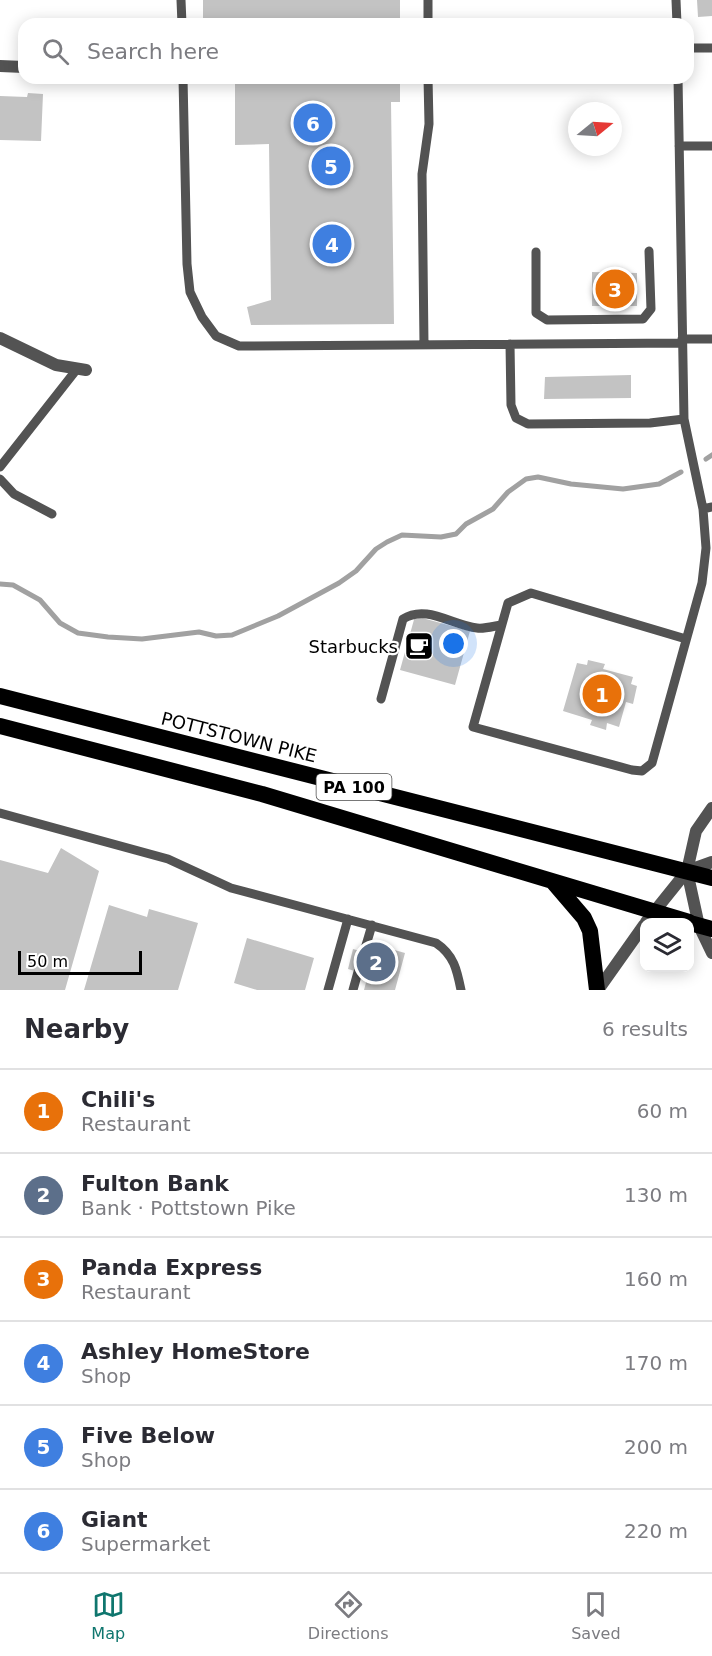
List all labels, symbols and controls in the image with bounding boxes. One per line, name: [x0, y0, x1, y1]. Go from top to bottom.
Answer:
search box: [18, 18, 694, 84]
icon: search: [39, 35, 72, 68]
text: Search here: [87, 39, 219, 64]
pin: 6: [294, 100, 332, 146]
north arrow: [568, 102, 622, 156]
pin: 5: [312, 144, 350, 188]
pin: 4: [312, 222, 352, 266]
pin: 3: [596, 266, 634, 312]
your location: [439, 629, 468, 658]
cafe icon: Starbucks: [403, 630, 435, 662]
place label: Starbucks: [309, 636, 398, 657]
pin: 1: [582, 672, 622, 716]
street label: POTTSTOWN PIKE: [159, 708, 319, 766]
road number: PA 100: [316, 774, 392, 800]
map controls: [640, 918, 694, 972]
button: layers: [640, 918, 694, 972]
pin: 2: [356, 940, 395, 984]
scale bar: [18, 948, 142, 976]
text: 50 m: [27, 952, 68, 971]
text: Nearby: [24, 1014, 129, 1044]
text: 6 results: [602, 1017, 688, 1041]
text: Chili's: [81, 1087, 155, 1112]
text: 1: [37, 1099, 50, 1123]
text: 60 m: [637, 1099, 688, 1123]
text: Restaurant: [81, 1112, 191, 1136]
text: Fulton Bank: [81, 1171, 229, 1196]
text: 2: [37, 1183, 50, 1207]
text: 130 m: [624, 1183, 688, 1207]
text: Bank · Pottstown Pike: [81, 1196, 296, 1220]
text: Panda Express: [81, 1255, 262, 1280]
text: 3: [37, 1267, 50, 1291]
text: 160 m: [624, 1267, 688, 1291]
text: Restaurant: [81, 1280, 191, 1304]
text: Ashley HomeStore: [81, 1339, 310, 1364]
text: 4: [37, 1351, 50, 1375]
text: 170 m: [624, 1351, 688, 1375]
text: Shop: [81, 1364, 131, 1388]
text: Five Below: [81, 1423, 215, 1448]
text: 5: [37, 1435, 50, 1459]
text: 200 m: [624, 1435, 688, 1459]
text: Shop: [81, 1448, 131, 1472]
text: Giant: [81, 1507, 148, 1532]
text: 6: [37, 1519, 50, 1543]
text: 220 m: [624, 1519, 688, 1543]
text: Supermarket: [81, 1532, 210, 1556]
tab: Map: [91, 1588, 125, 1643]
tab: Directions: [308, 1588, 388, 1643]
tab: Saved: [571, 1588, 621, 1643]

